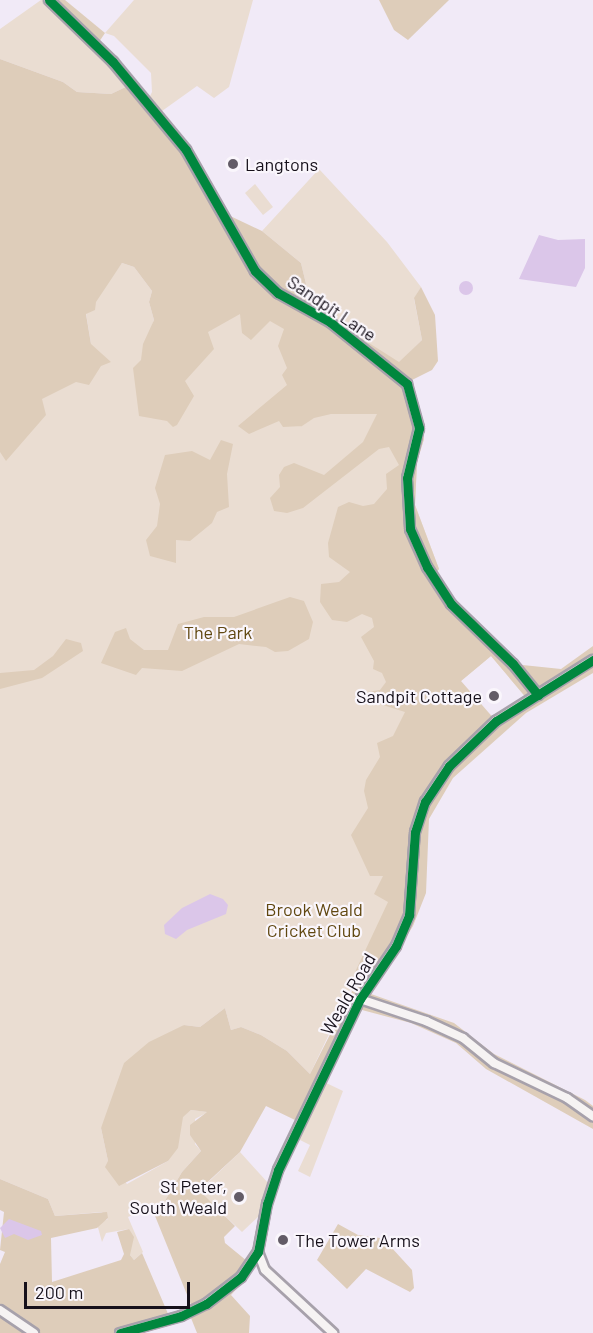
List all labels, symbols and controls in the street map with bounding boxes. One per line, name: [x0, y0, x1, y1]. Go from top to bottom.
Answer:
place label: Langtons: [245, 153, 318, 175]
marker: Langtons: [226, 157, 240, 171]
street label: Sandpit Lane: [284, 270, 380, 346]
park label: The Park: [184, 621, 252, 643]
place label: Sandpit Cottage: [356, 685, 482, 707]
marker: Sandpit Cottage: [487, 689, 501, 703]
park label: Brook Weald Cricket Club: [265, 899, 363, 942]
street label: Weald Road: [316, 949, 380, 1039]
place label: St Peter, South Weald: [130, 1176, 227, 1218]
marker: St Peter, South Weald: [232, 1190, 246, 1204]
place label: The Tower Arms: [295, 1229, 420, 1251]
marker: The Tower Arms: [276, 1233, 290, 1247]
scale bar: [27, 1270, 194, 1308]
text: 200 m: [35, 1281, 83, 1303]

